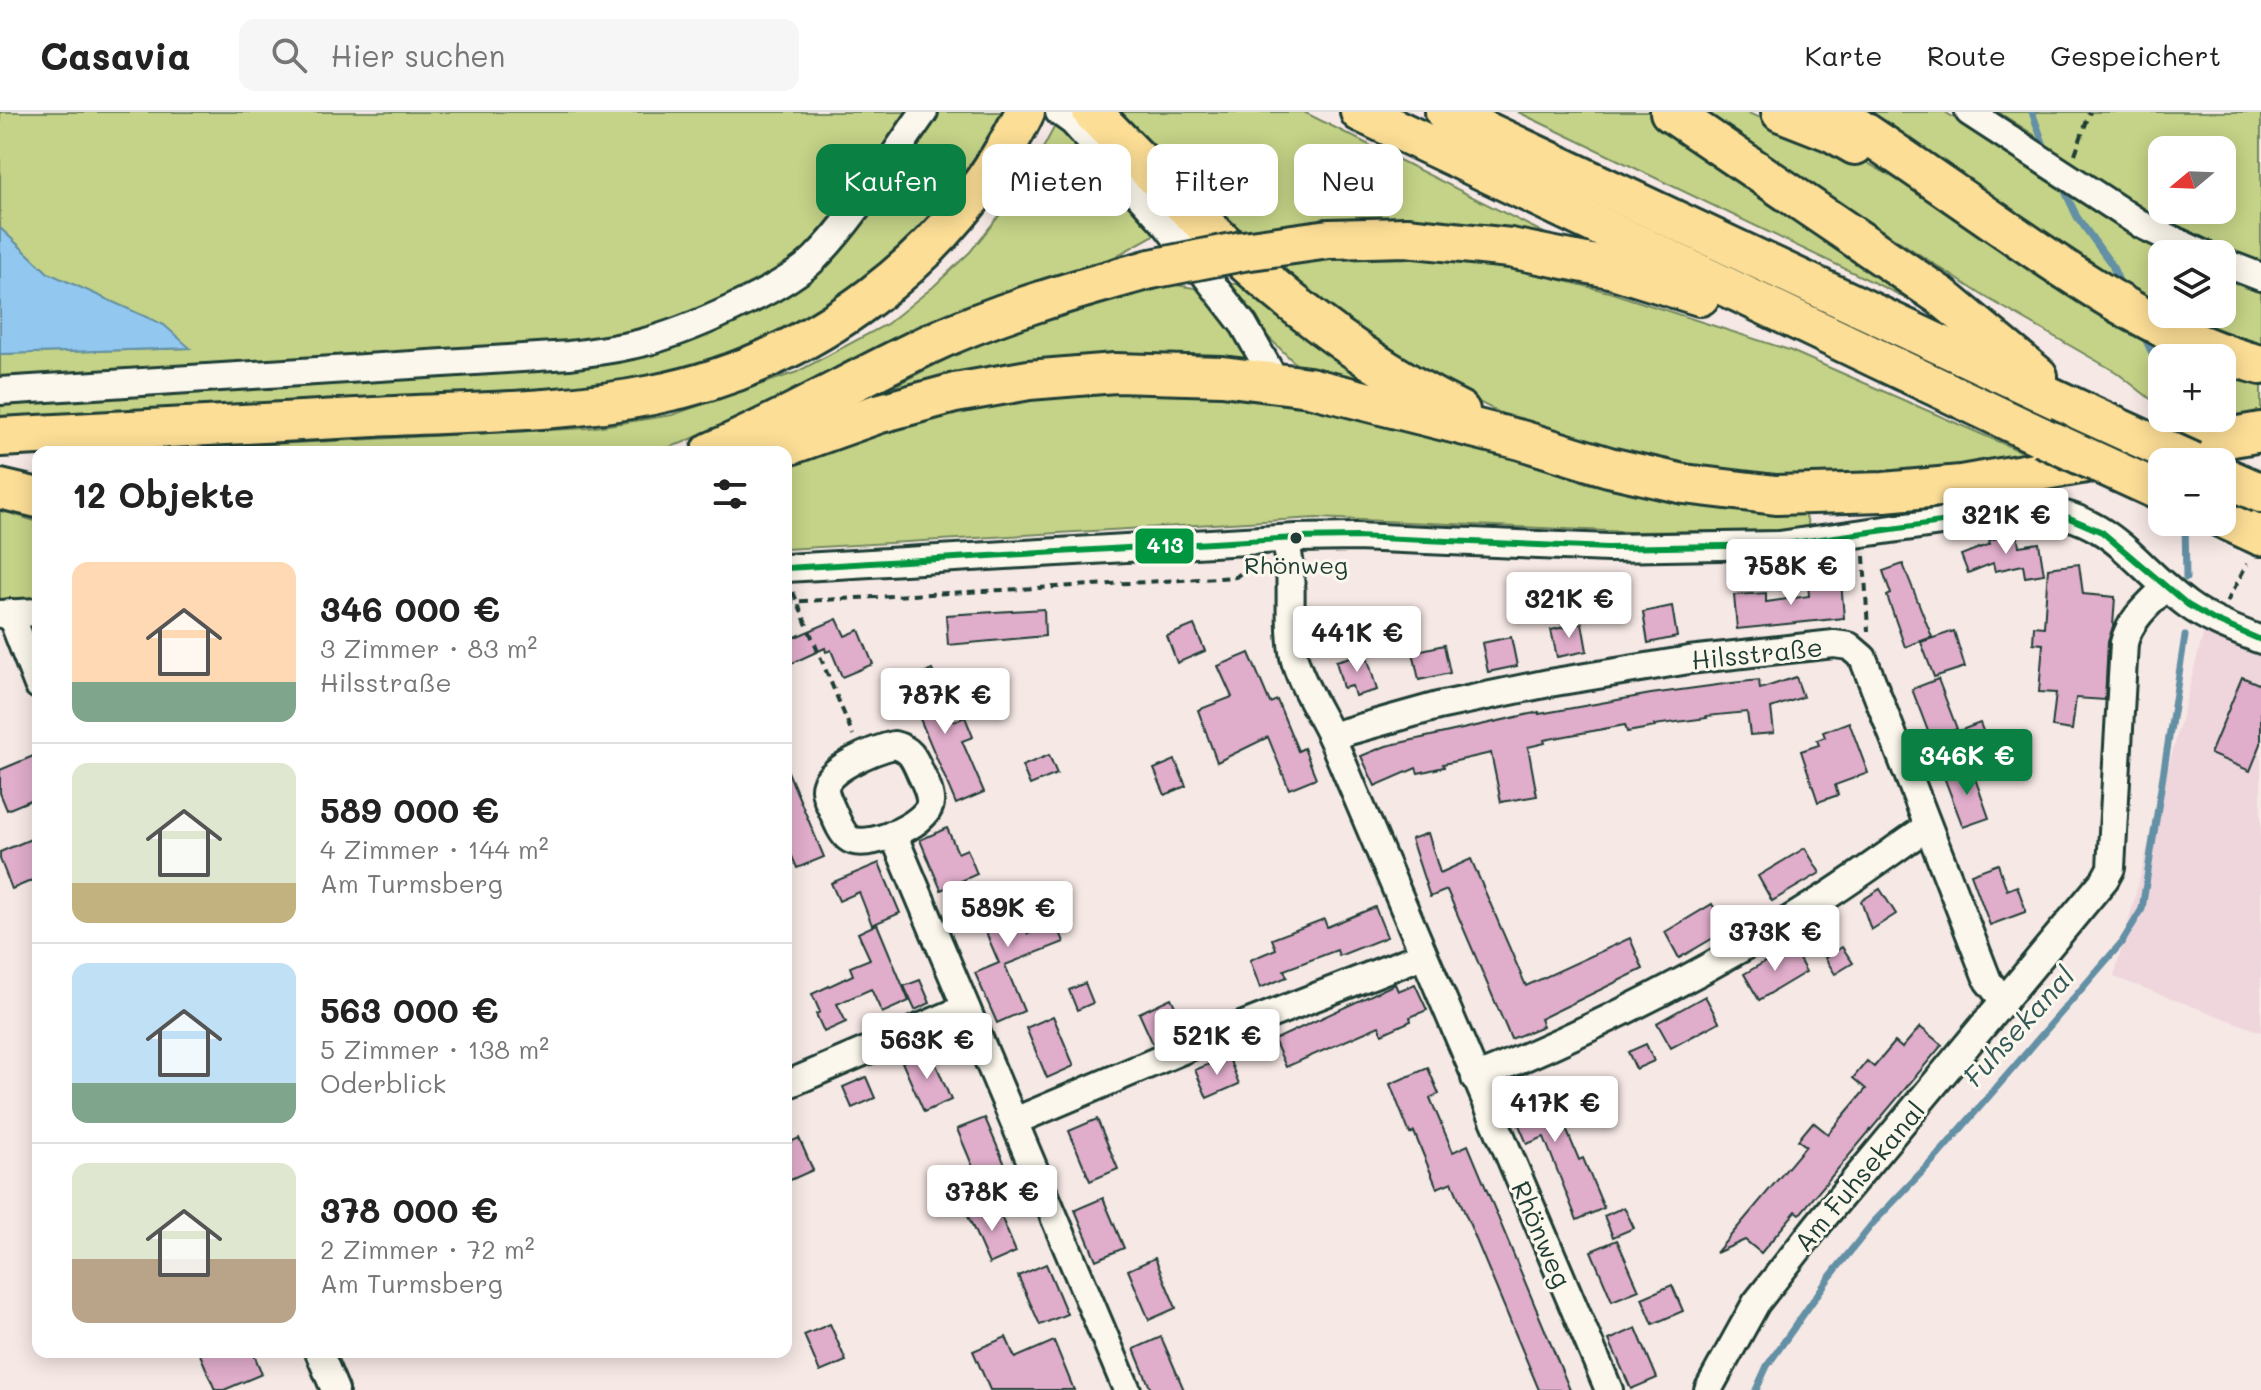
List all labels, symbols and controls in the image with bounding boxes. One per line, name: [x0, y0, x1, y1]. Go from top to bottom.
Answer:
search box: [239, 19, 799, 91]
text: Casavia: [40, 30, 191, 80]
icon: search: [267, 33, 311, 77]
text: Hier suchen: [331, 35, 505, 75]
text: Karte: [1804, 37, 1883, 73]
text: Route: [1927, 37, 2006, 73]
text: Gespeichert: [2050, 37, 2221, 73]
north arrow: [2148, 136, 2236, 224]
map controls: [2148, 136, 2236, 536]
chip: Kaufen: [816, 144, 966, 216]
chip: Mieten: [982, 144, 1131, 216]
chip: Filter: [1147, 144, 1278, 216]
chip: Neu: [1294, 144, 1403, 216]
button: layers: [2148, 240, 2236, 328]
button: +: [2148, 344, 2236, 432]
button: −: [2148, 448, 2236, 536]
text: 12 Objekte: [72, 472, 254, 517]
icon: filters: [708, 472, 752, 516]
pin: 321K €: [1941, 488, 2071, 556]
text: 321K €: [1961, 497, 2051, 531]
line badge: 413: [1134, 527, 1195, 565]
text: 413: [1147, 530, 1183, 559]
marker: Rhönweg: [1288, 530, 1304, 546]
pin: 758K €: [1726, 539, 1856, 607]
text: 758K €: [1744, 548, 1838, 582]
place label: Rhönweg: [1244, 549, 1348, 580]
pin: 321K €: [1504, 572, 1634, 640]
text: 321K €: [1524, 581, 1614, 615]
text: 346 000 €: [320, 586, 500, 631]
icon: home: [136, 594, 232, 690]
pin: 441K €: [1292, 606, 1422, 674]
text: 441K €: [1311, 615, 1403, 649]
street label: Hilsstraße: [1690, 629, 1824, 677]
text: 3 Zimmer · 83 m²: [320, 631, 537, 665]
text: Hilsstraße: [320, 665, 452, 699]
pin: 787K €: [880, 668, 1010, 736]
text: 787K €: [899, 677, 991, 711]
pin: 346K €: [1902, 729, 2032, 797]
text: 346K €: [1919, 738, 2015, 772]
text: 589 000 €: [320, 787, 499, 832]
icon: home: [136, 795, 232, 891]
text: 4 Zimmer · 144 m²: [320, 832, 549, 866]
text: Am Turmsberg: [320, 866, 503, 900]
pin: 589K €: [943, 881, 1073, 949]
text: 589K €: [961, 890, 1055, 924]
pin: 373K €: [1710, 905, 1840, 973]
text: 373K €: [1728, 914, 1822, 948]
water label: Fuhsekanal: [1954, 958, 2082, 1094]
text: 563 000 €: [320, 987, 498, 1032]
icon: home: [136, 995, 232, 1091]
pin: 521K €: [1152, 1009, 1282, 1077]
pin: 563K €: [862, 1013, 992, 1081]
text: 521K €: [1173, 1018, 1261, 1052]
text: 563K €: [880, 1022, 974, 1056]
text: 5 Zimmer · 138 m²: [320, 1032, 549, 1066]
text: Oderblick: [320, 1066, 446, 1100]
pin: 417K €: [1490, 1076, 1620, 1144]
text: 417K €: [1510, 1085, 1600, 1119]
street label: Am Fuhsekanal: [1786, 1094, 1932, 1258]
pin: 378K €: [927, 1165, 1057, 1233]
text: 378K €: [945, 1174, 1039, 1208]
street label: Rhönweg: [1504, 1176, 1580, 1292]
text: 378 000 €: [320, 1187, 498, 1232]
icon: home: [136, 1195, 232, 1291]
text: 2 Zimmer · 72 m²: [320, 1232, 535, 1266]
text: Am Turmsberg: [320, 1266, 503, 1300]

